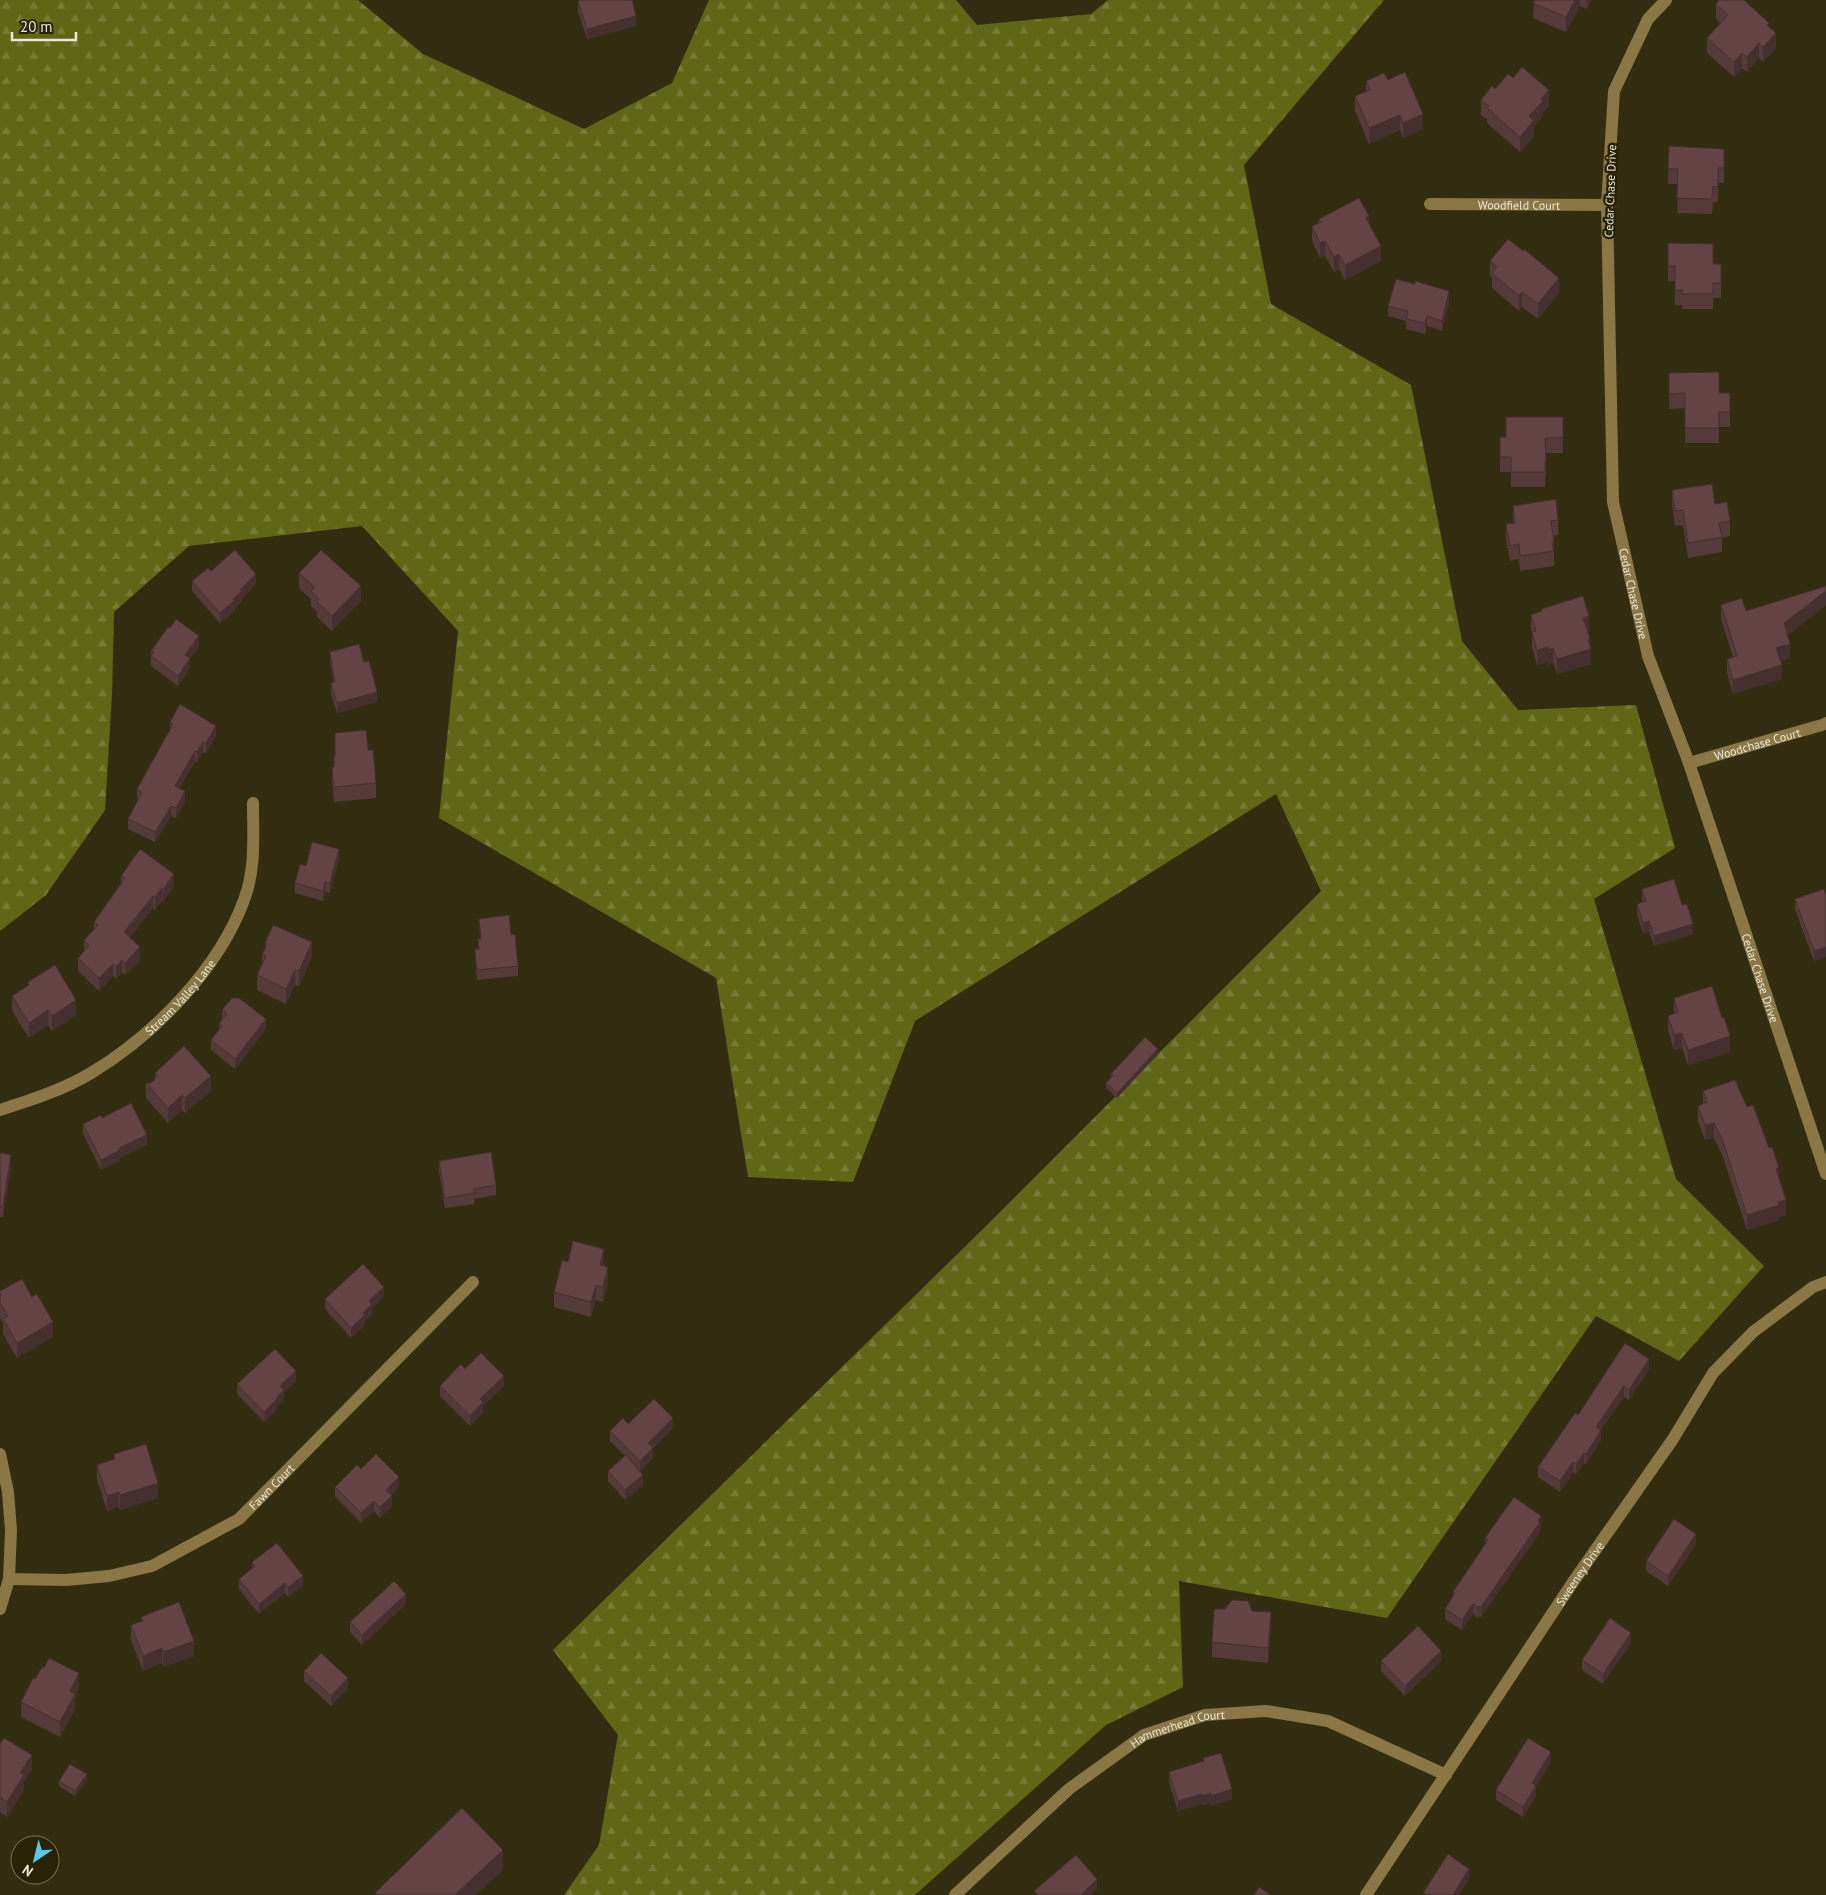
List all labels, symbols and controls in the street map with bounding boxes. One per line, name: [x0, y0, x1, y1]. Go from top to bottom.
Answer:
scale bar: [12, 10, 76, 42]
text: 20 m: [20, 17, 53, 36]
street label: Cedar Chase Drive: [1601, 144, 1619, 238]
street label: Woodfield Court: [1478, 197, 1560, 212]
street label: Cedar Chase Drive: [1616, 547, 1651, 641]
street label: Woodchase Court: [1712, 724, 1802, 763]
street label: Cedar Chase Drive: [1739, 931, 1782, 1024]
street label: Stream Valley Lane: [142, 956, 218, 1038]
street label: Fawn Court: [245, 1460, 297, 1513]
street label: Sweeney Drive: [1552, 1538, 1607, 1608]
street label: Hammerhead Court: [1127, 1706, 1225, 1750]
north arrow: [10, 1835, 60, 1885]
text: N: [19, 1861, 36, 1881]

